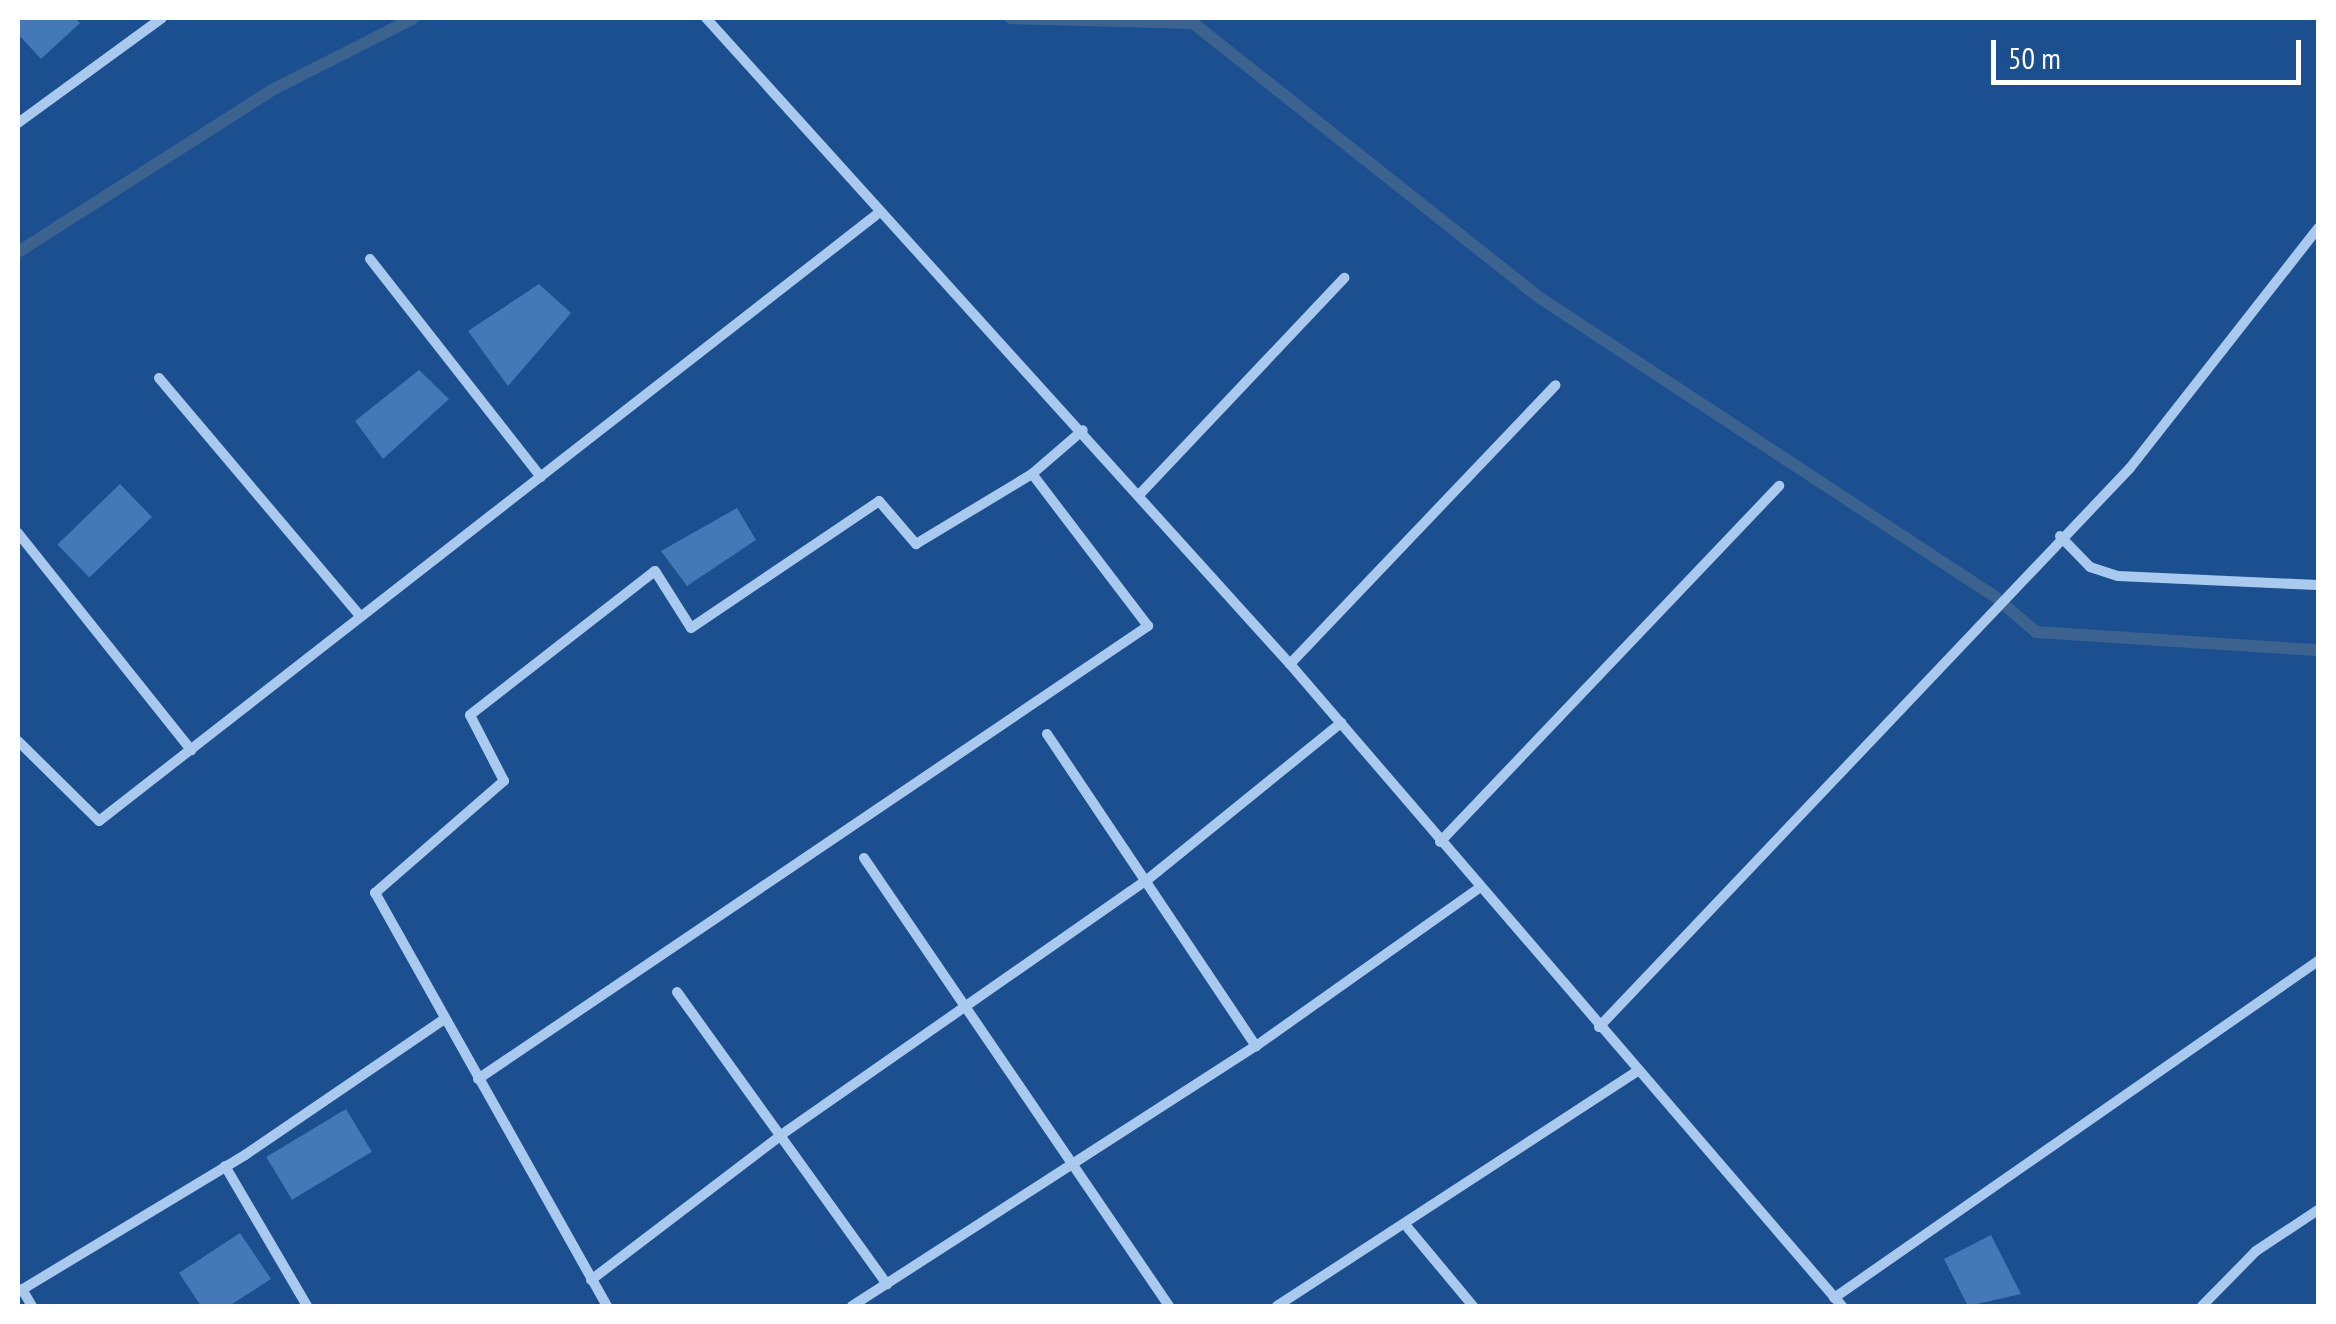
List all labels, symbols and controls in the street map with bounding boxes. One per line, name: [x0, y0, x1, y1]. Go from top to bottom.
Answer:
scale bar: [1996, 20, 2306, 82]
text: 50 m: [2008, 38, 2061, 77]

